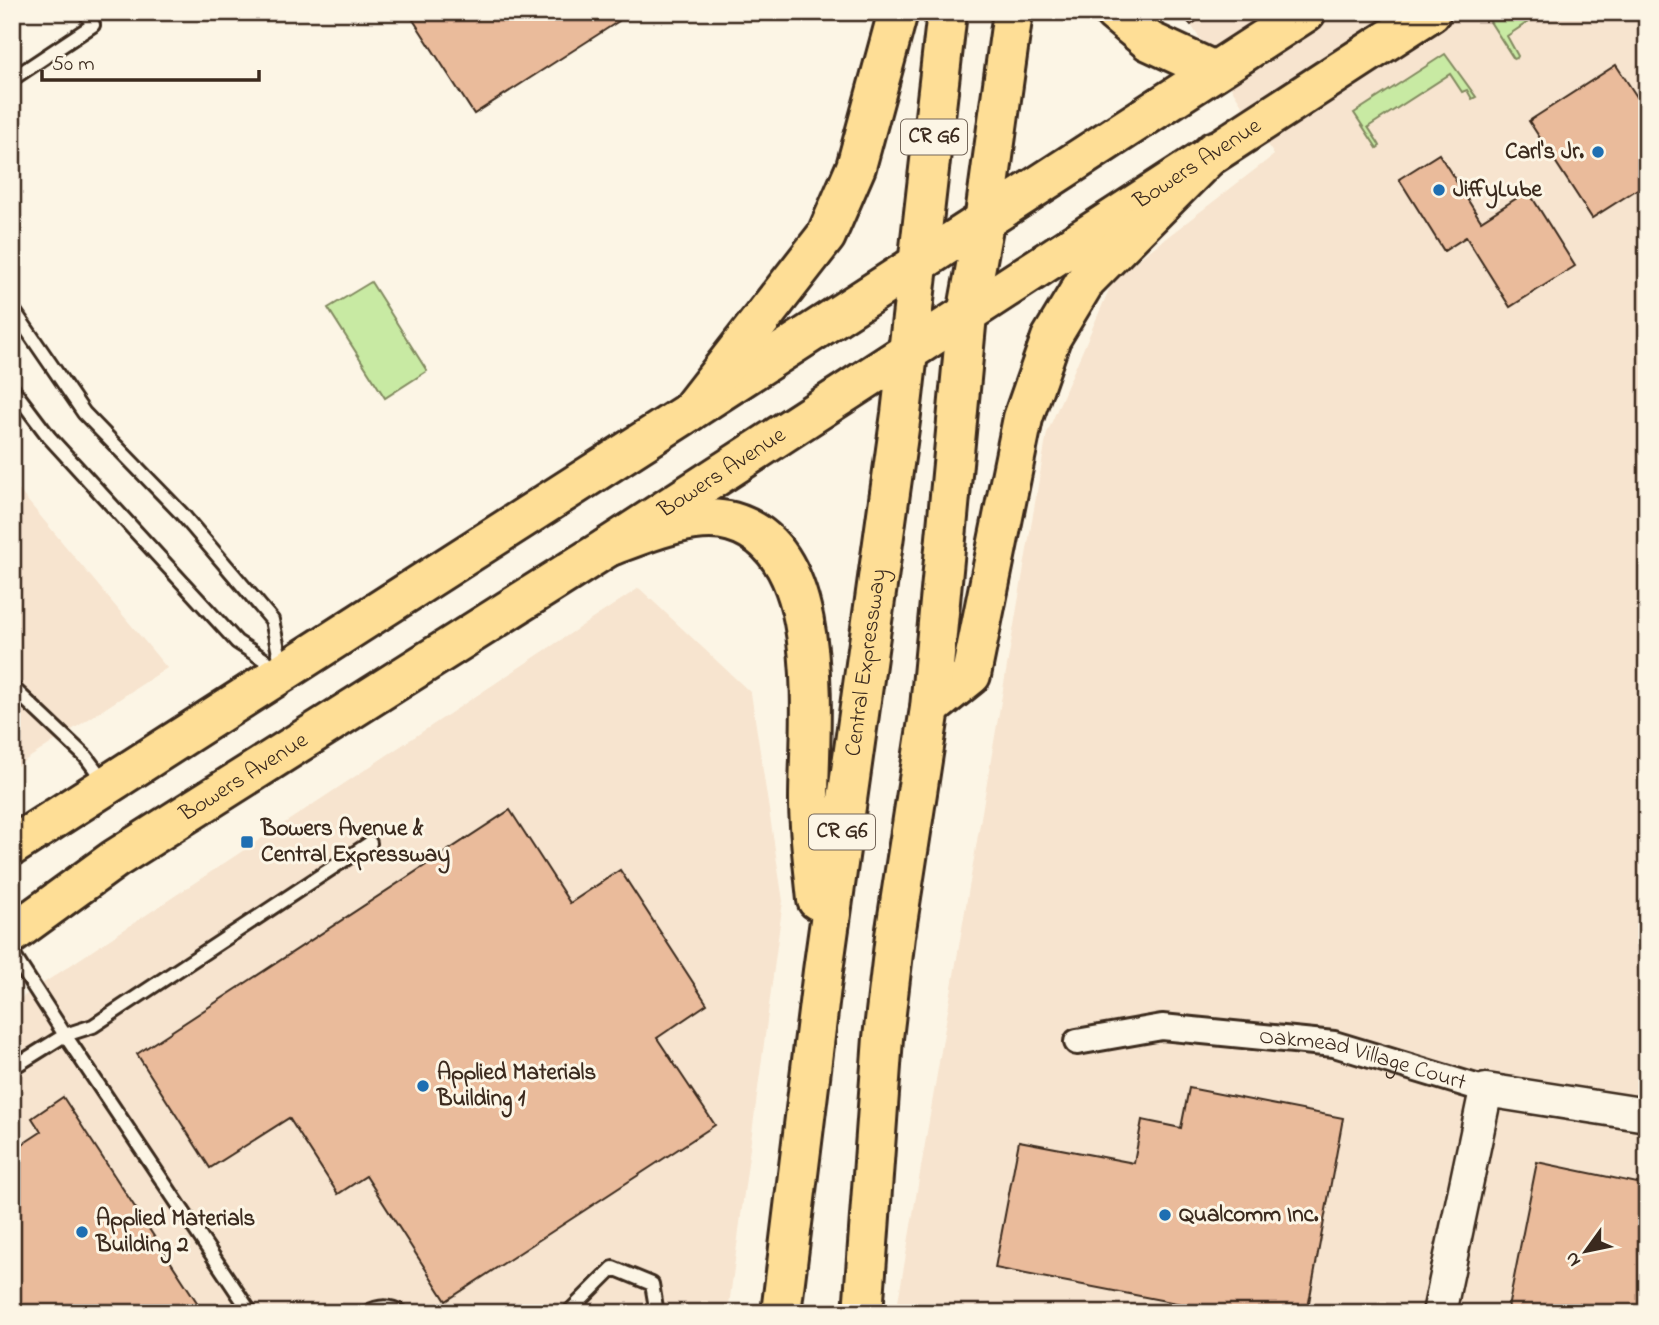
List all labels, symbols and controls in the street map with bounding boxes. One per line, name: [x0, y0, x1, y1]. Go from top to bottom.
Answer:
scale bar: [42, 38, 259, 82]
text: 50 m: [52, 50, 95, 80]
street label: Bowers Avenue: [1126, 110, 1268, 218]
road number: CR G6: [901, 120, 967, 154]
place label: Carl's Jr.: [1505, 136, 1584, 169]
marker: Carl's Jr.: [1590, 144, 1606, 160]
place label: JiffyLube: [1453, 174, 1542, 209]
marker: JiffyLube: [1431, 182, 1447, 198]
street label: Bowers Avenue: [651, 419, 793, 527]
street label: Central Expressway: [837, 567, 898, 759]
street label: Bowers Avenue: [172, 724, 315, 831]
place label: Bowers Avenue & Central Expressway: [260, 813, 450, 874]
road number: CR G6: [809, 814, 875, 850]
marker: Bowers Avenue & Central Expressway: [239, 834, 255, 850]
street label: Oakmead Village Court: [1257, 1020, 1470, 1100]
place label: Applied Materials Building 1: [436, 1057, 596, 1118]
marker: Applied Materials Building 1: [415, 1078, 431, 1094]
place label: Qualcomm Inc.: [1179, 1199, 1319, 1232]
place label: Applied Materials Building 2: [95, 1203, 255, 1264]
marker: Qualcomm Inc.: [1157, 1207, 1173, 1223]
north arrow: [1550, 1216, 1620, 1286]
marker: Applied Materials Building 2: [74, 1224, 90, 1240]
text: N: [1559, 1246, 1589, 1272]

